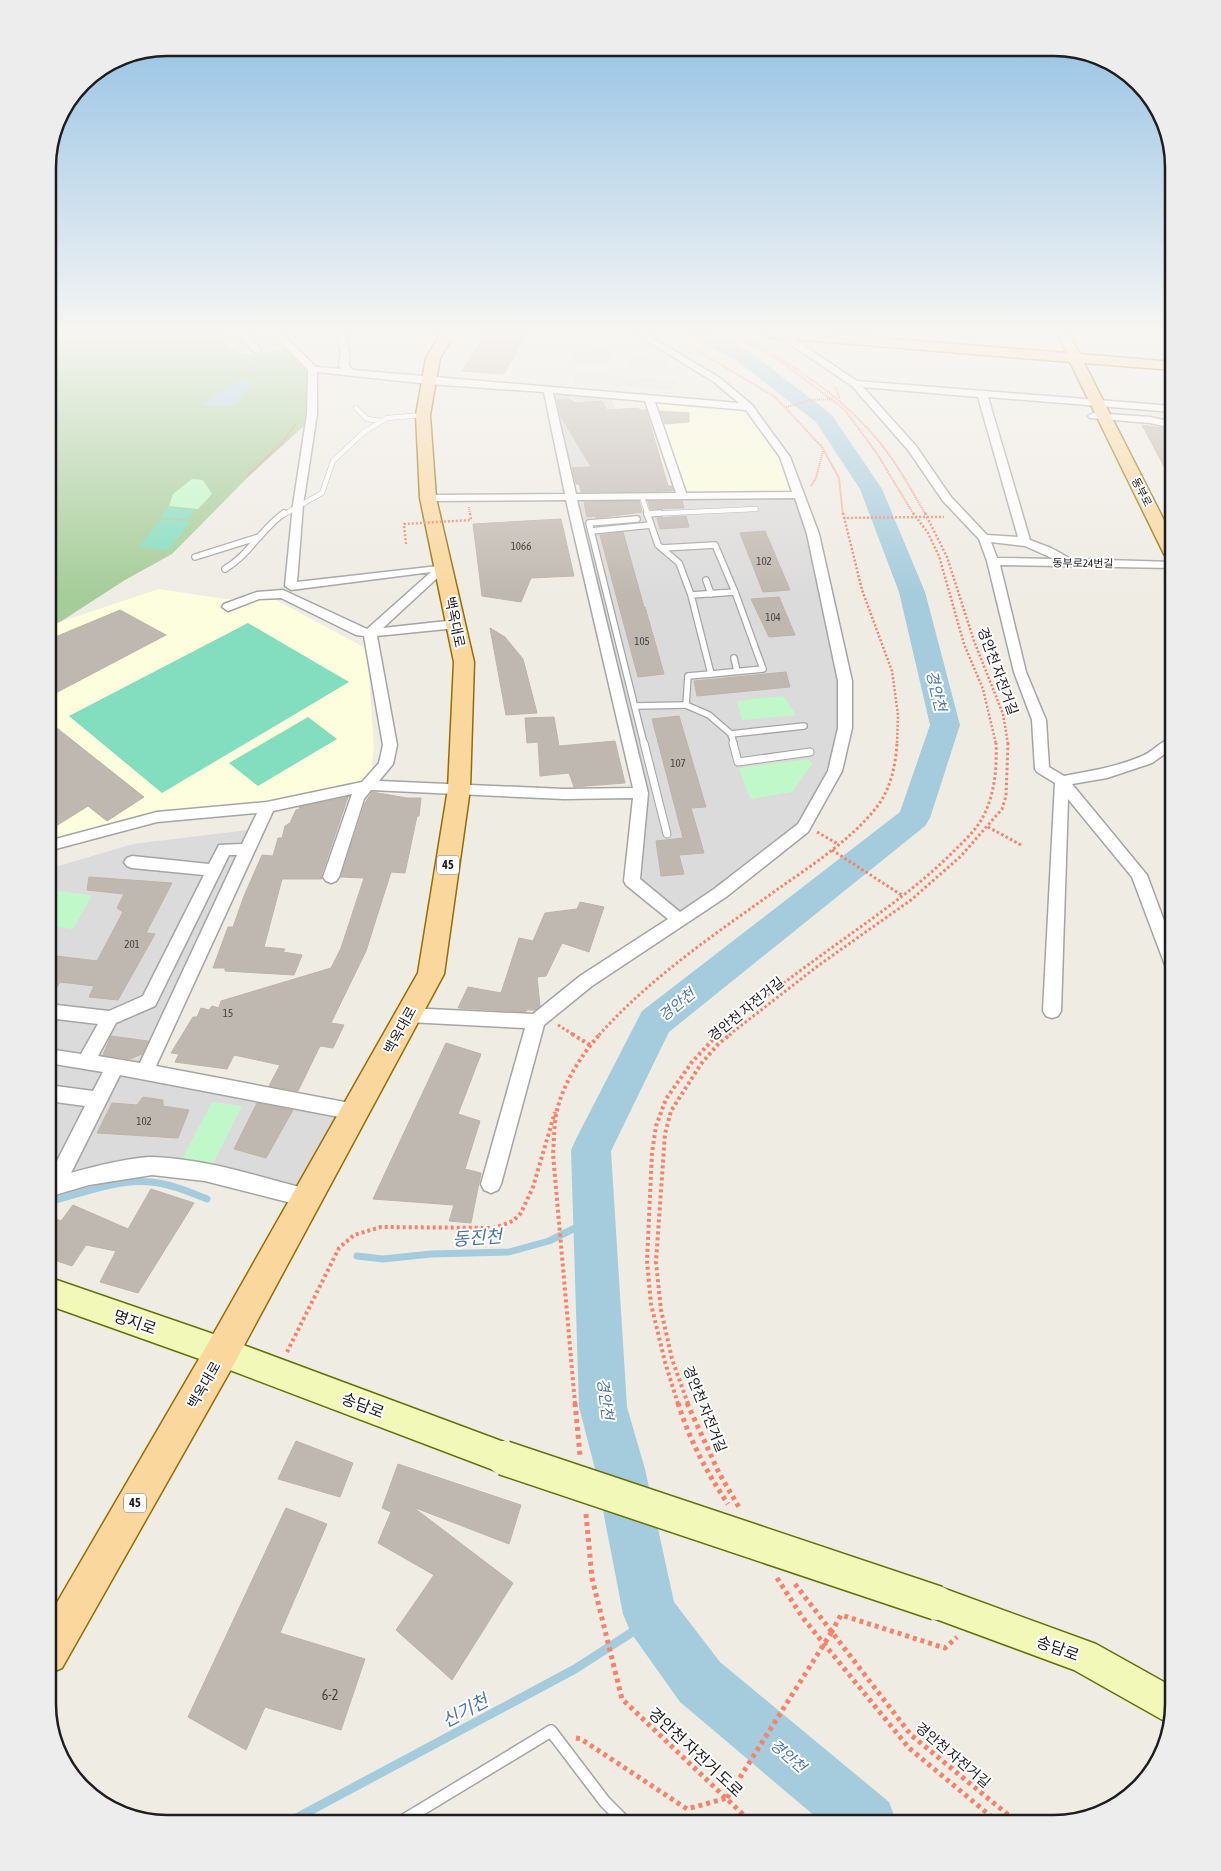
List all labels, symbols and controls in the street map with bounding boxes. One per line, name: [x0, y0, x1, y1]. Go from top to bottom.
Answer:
street label: 동부로: [1130, 476, 1154, 508]
house number: 1066: [511, 540, 531, 552]
house number: 102: [756, 555, 772, 567]
street label: 동부로24번길: [1052, 556, 1114, 570]
street label: 백옥대로: [442, 595, 468, 649]
house number: 104: [765, 611, 781, 623]
street label: 경안천 자전거길: [975, 625, 1021, 717]
house number: 105: [634, 635, 650, 647]
water label: 경안천: [923, 669, 950, 715]
house number: 107: [670, 757, 686, 769]
road number: 45: [437, 856, 459, 874]
house number: 201: [124, 938, 140, 950]
street label: 경안천 자전거길: [705, 974, 787, 1044]
water label: 경안천: [655, 984, 700, 1024]
street label: 백옥대로: [381, 1003, 420, 1056]
house number: 15: [223, 1007, 233, 1019]
house number: 102: [136, 1115, 152, 1127]
water label: 동진천: [451, 1225, 505, 1250]
street label: 명지로: [111, 1306, 159, 1338]
street label: 백옥대로: [184, 1359, 224, 1411]
street label: 경안천 자전거길: [680, 1363, 730, 1455]
water label: 경안천: [595, 1377, 617, 1423]
street label: 송담로: [339, 1389, 387, 1421]
road number: 45: [124, 1494, 146, 1512]
street label: 송담로: [1034, 1632, 1082, 1664]
house number: 6-2: [322, 1687, 338, 1703]
water label: 신기천: [438, 1688, 494, 1731]
street label: 경안천 자전거 도로: [645, 1704, 747, 1800]
street label: 경안천 자전거길: [913, 1719, 993, 1791]
water label: 경안천: [767, 1736, 811, 1777]

